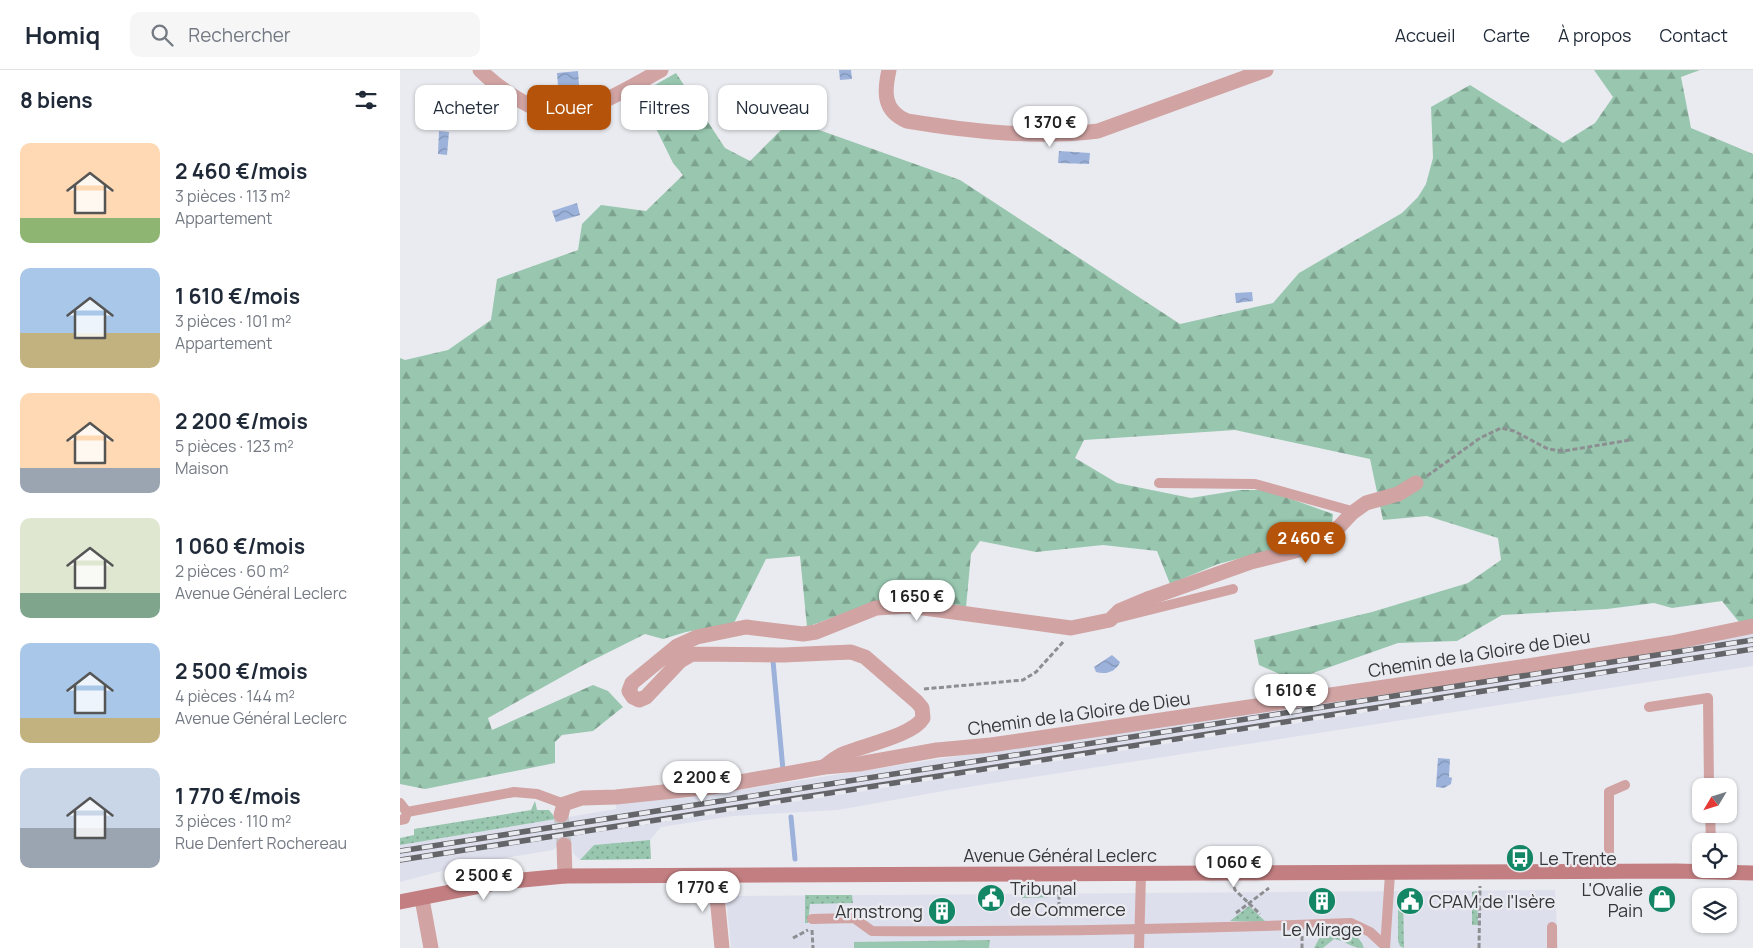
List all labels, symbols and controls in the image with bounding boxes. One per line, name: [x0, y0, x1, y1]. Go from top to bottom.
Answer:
search box: [130, 12, 480, 57]
text: Homiq: [25, 18, 100, 51]
icon: search: [148, 21, 176, 49]
text: Rechercher: [188, 22, 291, 48]
text: Accueil: [1395, 23, 1455, 47]
text: Carte: [1483, 23, 1530, 47]
text: À propos: [1558, 23, 1631, 47]
text: Contact: [1659, 23, 1728, 47]
chip: Acheter: [415, 85, 517, 130]
chip: Louer: [527, 85, 611, 130]
chip: Filtres: [621, 85, 708, 130]
chip: Nouveau: [718, 85, 827, 130]
text: 8 biens: [20, 86, 93, 114]
icon: filters: [352, 86, 380, 114]
pin: 1 370 €: [1004, 106, 1096, 148]
text: 1 370 €: [1024, 111, 1076, 133]
text: 2 460 €/mois: [175, 157, 307, 185]
icon: home: [60, 163, 120, 223]
text: 3 pièces · 113 m²: [175, 185, 291, 207]
text: Appartement: [175, 207, 272, 229]
text: 1 610 €/mois: [175, 282, 300, 310]
icon: home: [60, 288, 120, 348]
text: 3 pièces · 101 m²: [175, 310, 291, 332]
text: Appartement: [175, 332, 272, 354]
text: 2 200 €/mois: [175, 407, 308, 435]
icon: home: [60, 413, 120, 473]
text: 5 pièces · 123 m²: [175, 435, 294, 457]
text: Maison: [175, 457, 228, 479]
pin: 2 460 €: [1260, 522, 1352, 564]
text: 2 460 €: [1277, 527, 1335, 549]
text: 1 060 €/mois: [175, 532, 305, 560]
icon: home: [60, 538, 120, 598]
text: 2 pièces · 60 m²: [175, 560, 289, 582]
pin: 1 650 €: [871, 580, 963, 622]
text: Avenue Général Leclerc: [175, 582, 347, 604]
text: 1 650 €: [890, 585, 944, 607]
street label: Chemin de la Gloire de Dieu: [1366, 624, 1592, 682]
text: 2 500 €/mois: [175, 657, 308, 685]
icon: home: [60, 663, 120, 723]
pin: 1 610 €: [1245, 674, 1337, 716]
text: 1 610 €: [1265, 679, 1317, 701]
text: 4 pièces · 144 m²: [175, 685, 295, 707]
street label: Chemin de la Gloire de Dieu: [966, 685, 1192, 741]
text: Avenue Général Leclerc: [175, 707, 347, 729]
pin: 2 200 €: [656, 760, 748, 803]
text: 2 200 €: [673, 766, 731, 788]
north arrow: [1692, 778, 1738, 822]
map controls: [1692, 778, 1737, 933]
text: 1 770 €/mois: [175, 782, 301, 810]
icon: home: [60, 788, 120, 848]
text: 3 pièces · 110 m²: [175, 810, 291, 832]
text: Rue Denfert Rochereau: [175, 832, 347, 854]
button: locate: [1692, 833, 1737, 878]
street label: Avenue Général Leclerc: [963, 843, 1157, 867]
bus stop icon: Le Trente: [1505, 843, 1535, 873]
pin: 1 060 €: [1188, 846, 1280, 888]
place label: Le Trente: [1539, 846, 1617, 870]
text: 1 060 €: [1206, 851, 1262, 873]
pin: 2 500 €: [438, 858, 530, 901]
text: 2 500 €: [455, 864, 513, 886]
pin: 1 770 €: [657, 870, 749, 913]
text: 1 770 €: [677, 876, 729, 898]
place label: Tribunal de Commerce: [1010, 876, 1126, 921]
place label: L'Ovalie Pain: [1582, 877, 1643, 922]
public building icon: Tribunal de Commerce: [976, 883, 1006, 913]
shop icon: L'Ovalie Pain: [1647, 884, 1677, 914]
building icon: Le Mirage: [1307, 886, 1337, 916]
public building icon: CPAM de l'Isère: [1395, 886, 1425, 916]
button: layers: [1692, 888, 1737, 933]
place label: CPAM de l'Isère: [1429, 889, 1555, 913]
building icon: Armstrong: [927, 896, 957, 926]
place label: Armstrong: [835, 899, 923, 923]
place label: Le Mirage: [1282, 917, 1362, 941]

